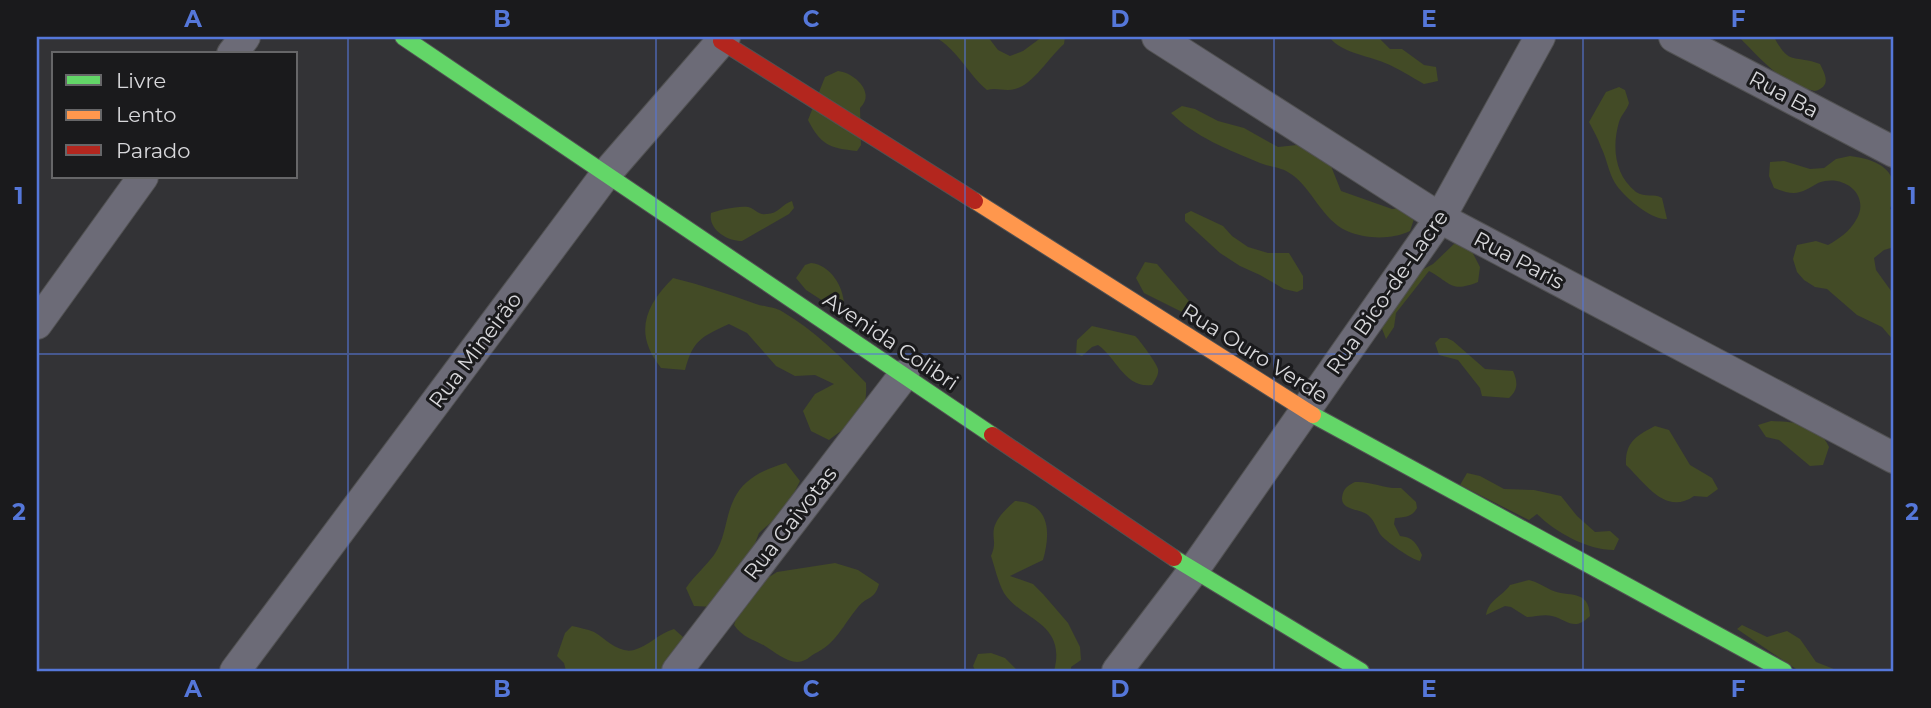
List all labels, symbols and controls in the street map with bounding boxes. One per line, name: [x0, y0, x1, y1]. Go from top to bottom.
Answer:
text: A: [183, 5, 202, 33]
text: B: [493, 5, 511, 33]
text: C: [803, 5, 820, 33]
text: D: [1111, 5, 1130, 33]
text: E: [1421, 5, 1437, 33]
text: F: [1731, 5, 1746, 33]
legend: [52, 52, 298, 178]
street label: Rua Ba: [1745, 65, 1823, 123]
text: Livre: [116, 68, 166, 93]
text: Lento: [116, 102, 176, 127]
text: Parado: [116, 138, 191, 163]
text: 1: [14, 182, 24, 210]
text: 1: [1907, 182, 1917, 210]
street label: Rua Bico-de-Lacre: [1321, 205, 1453, 379]
street label: Rua Paris: [1470, 226, 1568, 294]
street label: Rua Mineirão: [423, 287, 527, 413]
street label: Avenida Colibri: [819, 287, 963, 395]
street label: Rua Ouro Verde: [1178, 298, 1332, 408]
street label: Rua Gaivotas: [738, 462, 842, 584]
text: 2: [12, 498, 26, 526]
text: 2: [1905, 498, 1919, 526]
text: A: [183, 675, 202, 703]
text: B: [493, 675, 511, 703]
text: C: [803, 675, 820, 703]
text: D: [1111, 675, 1130, 703]
text: E: [1421, 675, 1437, 703]
text: F: [1731, 675, 1746, 703]

